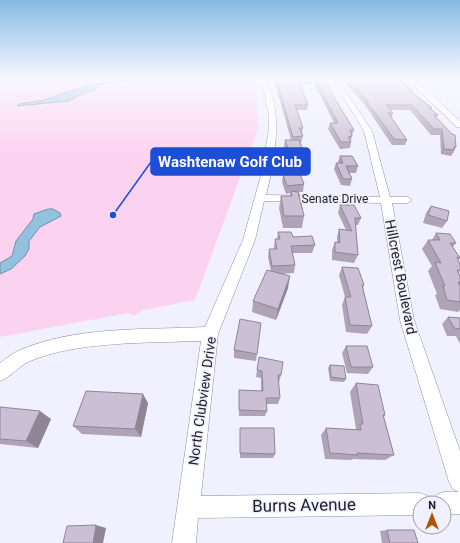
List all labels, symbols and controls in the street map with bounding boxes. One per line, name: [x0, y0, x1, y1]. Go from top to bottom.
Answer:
callout: Washtenaw Golf Club: [151, 148, 310, 175]
text: Washtenaw Golf Club: [158, 153, 302, 171]
street label: Senate Drive: [302, 192, 368, 206]
street label: Hillcrest Boulevard: [382, 218, 420, 336]
street label: North Clubview Drive: [185, 336, 219, 466]
street label: Burns Avenue: [252, 494, 356, 516]
north arrow: [412, 495, 452, 535]
text: N: [428, 499, 436, 512]

